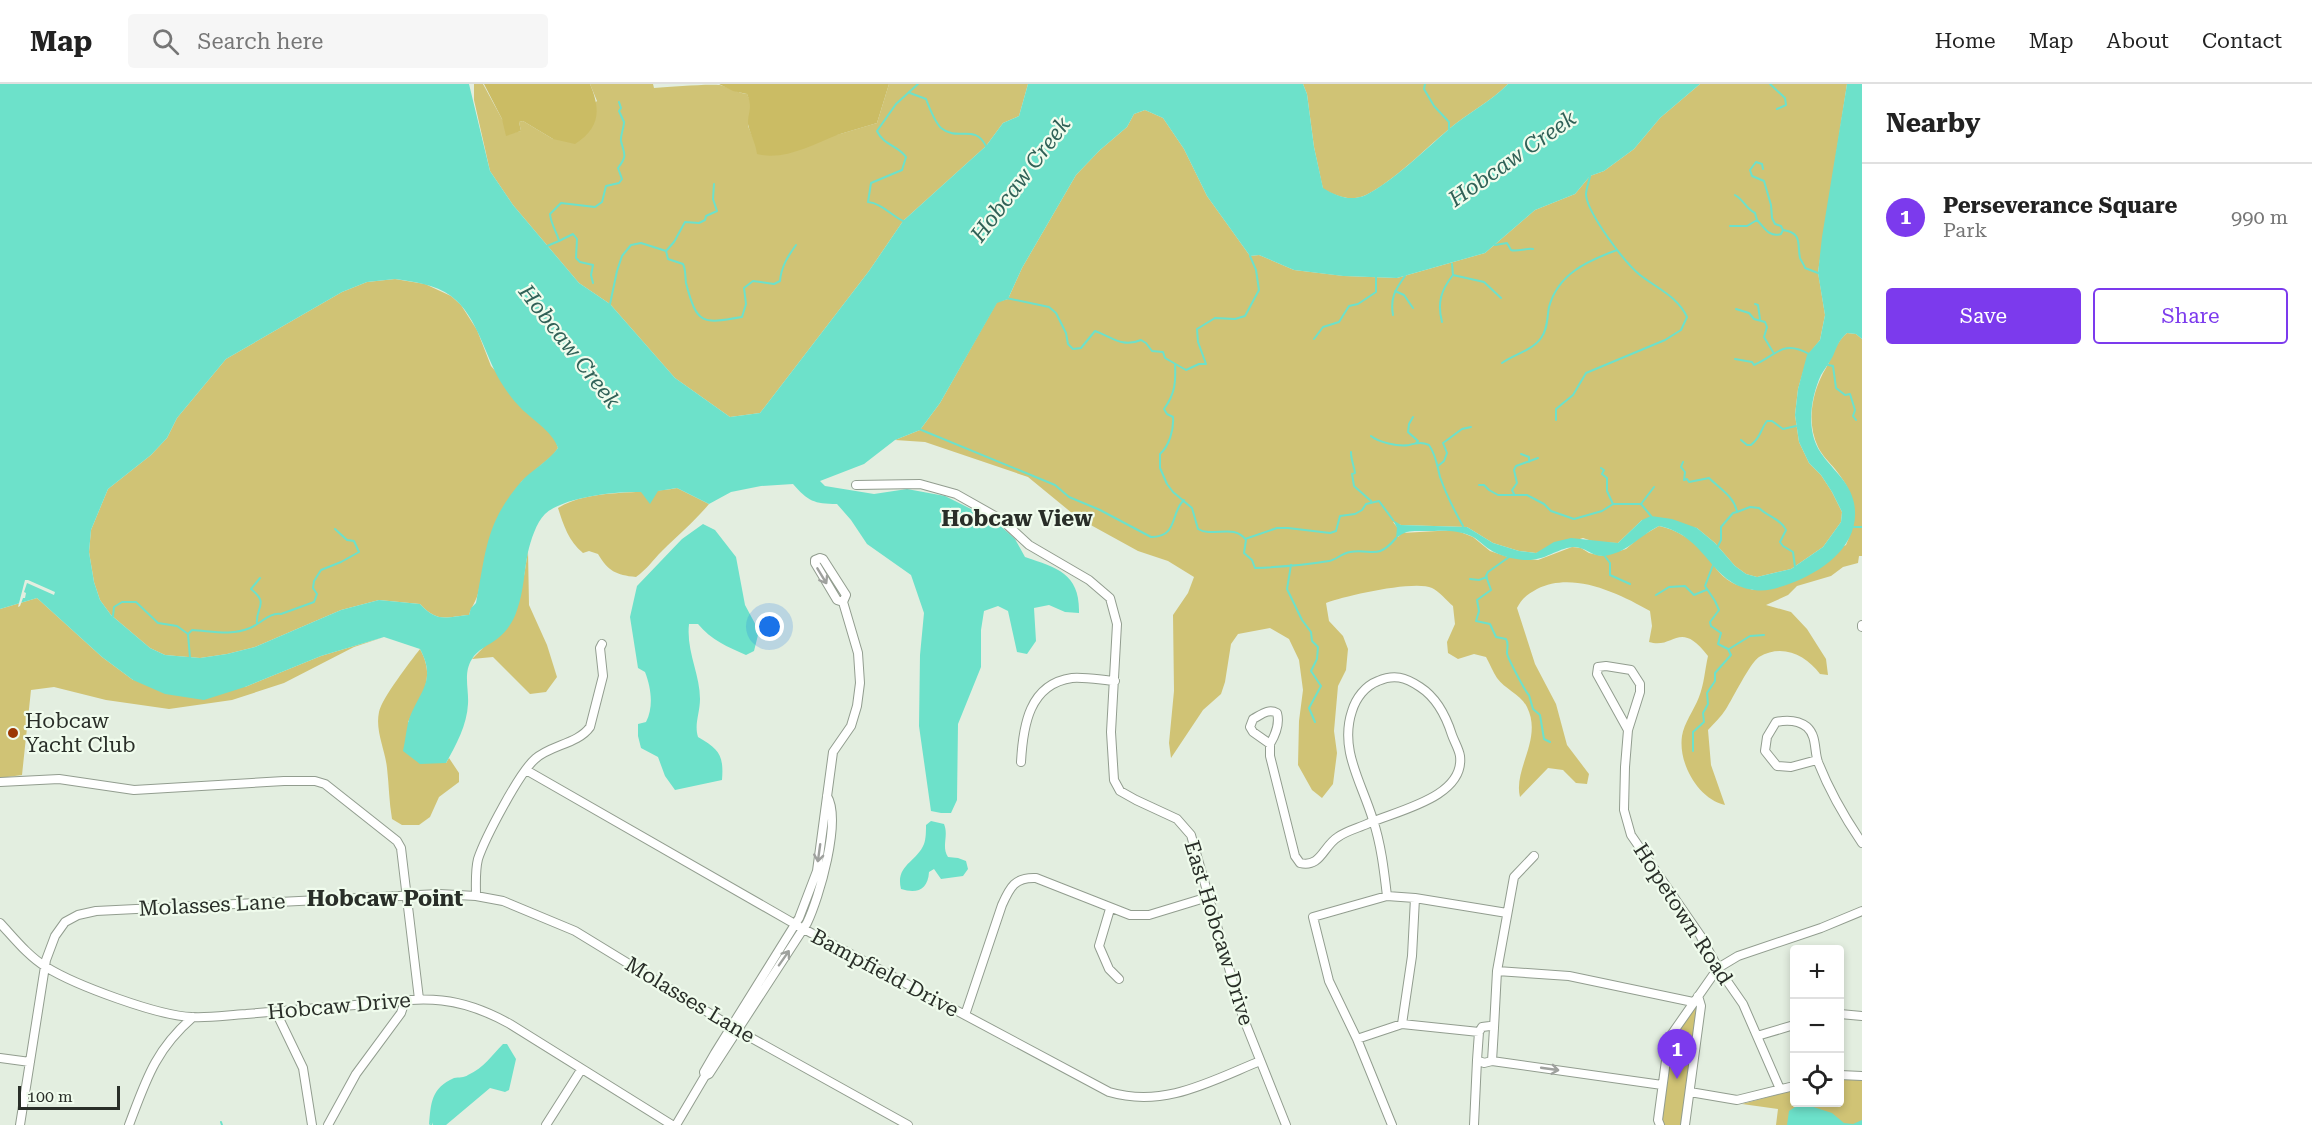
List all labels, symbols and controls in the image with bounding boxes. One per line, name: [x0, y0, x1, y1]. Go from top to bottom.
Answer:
search box: [128, 14, 548, 68]
text: Map: [30, 25, 92, 58]
icon: search: [149, 25, 182, 58]
text: Search here: [197, 29, 323, 54]
text: Home: [1935, 29, 1996, 53]
text: Map: [2029, 29, 2074, 53]
text: About: [2107, 29, 2169, 53]
text: Contact: [2202, 29, 2282, 53]
water label: Hobcaw Creek: [1443, 105, 1581, 212]
text: Nearby: [1886, 108, 1980, 138]
water label: Hobcaw Creek: [965, 112, 1075, 247]
text: Perseverance Square: [1943, 193, 2177, 218]
text: 1: [1900, 205, 1911, 229]
text: 990 m: [2231, 205, 2288, 229]
text: Park: [1943, 218, 1987, 242]
water label: Hobcaw Creek: [513, 279, 626, 413]
button: Save: [1886, 288, 2081, 344]
button: Share: [2093, 288, 2288, 344]
district label: Hobcaw View: [941, 506, 1093, 531]
one-way arrow: [817, 567, 829, 584]
your location: [755, 612, 784, 641]
place label: Hobcaw Yacht Club: [25, 709, 136, 757]
marker: Hobcaw Yacht Club: [6, 726, 20, 740]
street label: East Hobcaw Drive: [1179, 838, 1259, 1028]
street label: Hopetown Road: [1628, 839, 1738, 989]
one-way arrow: [814, 843, 825, 863]
district label: Hobcaw Point: [307, 886, 463, 911]
street label: Molasses Lane: [138, 889, 286, 921]
street label: Bampfield Drive: [807, 924, 963, 1022]
map controls: [1790, 945, 1844, 1107]
button: +: [1790, 945, 1844, 999]
one-way arrow: [778, 950, 790, 967]
street label: Molasses Lane: [621, 952, 759, 1048]
street label: Hobcaw Drive: [266, 988, 412, 1024]
button: −: [1790, 999, 1844, 1053]
pin: 1: [1658, 1030, 1696, 1079]
button: locate: [1790, 1053, 1844, 1107]
one-way arrow: [1540, 1064, 1560, 1075]
scale bar: [18, 1083, 120, 1110]
text: 100 m: [27, 1087, 73, 1106]

